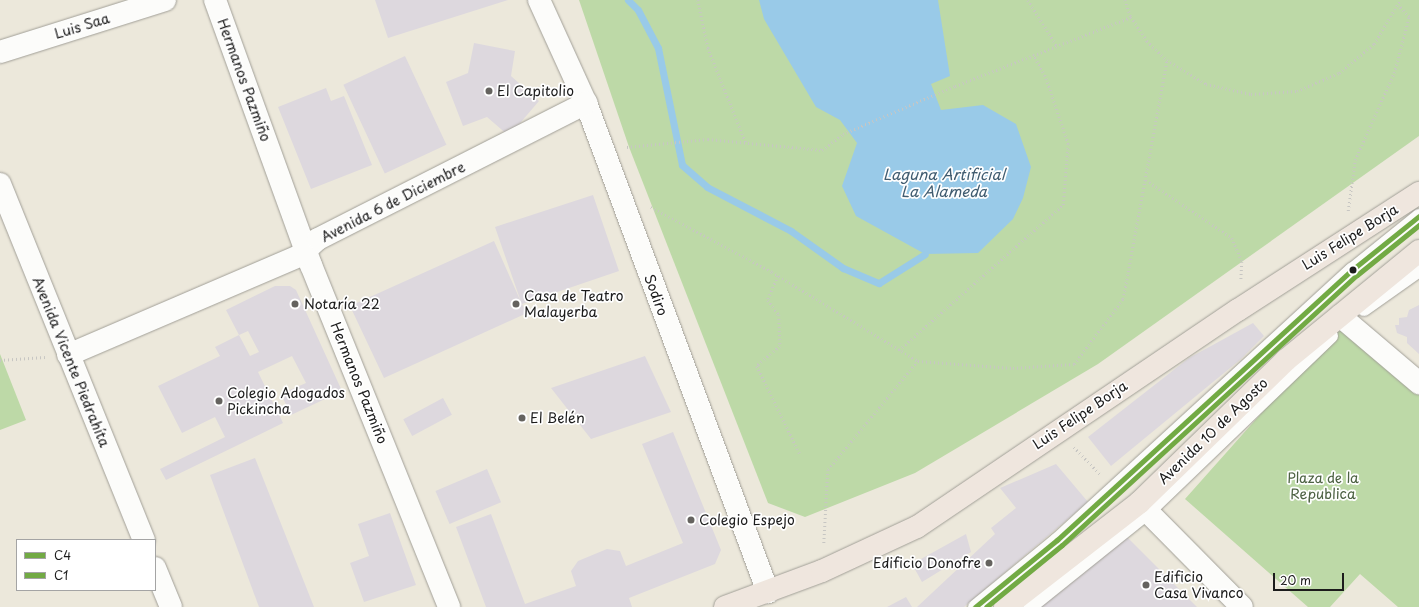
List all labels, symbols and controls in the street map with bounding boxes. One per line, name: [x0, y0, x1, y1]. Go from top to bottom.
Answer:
street label: Luis Saa: [52, 10, 112, 42]
street label: Hermanos Pazmiño: [214, 17, 274, 143]
place label: El Capitolio: [497, 83, 575, 99]
marker: El Capitolio: [484, 86, 494, 96]
street label: Avenida 6 de Diciembre: [317, 158, 469, 246]
water label: Laguna Artificial La Alameda: [883, 164, 1005, 199]
street label: Luis Felipe Borja: [1298, 200, 1402, 274]
unlabelled marker: [1348, 265, 1358, 275]
street label: Sodiro: [641, 272, 671, 318]
street label: Avenida Vicente Piedrahíta: [29, 274, 113, 450]
place label: Casa de Teatro Malayerba: [524, 288, 626, 320]
place label: Notaría 22: [304, 296, 380, 312]
marker: Notaría 22: [289, 298, 301, 310]
marker: Casa de Teatro Malayerba: [511, 299, 521, 309]
street label: Hermanos Pazmiño: [327, 320, 391, 446]
street label: Avenida 10 de Agosto: [1155, 374, 1271, 488]
street label: Luis Felipe Borja: [1029, 377, 1131, 453]
place label: Colegio Adogados Pickincha: [227, 385, 346, 418]
marker: Colegio Adogados Pickincha: [214, 396, 224, 406]
place label: El Belén: [530, 410, 585, 426]
marker: El Belén: [517, 413, 527, 423]
park label: Plaza de la Republica: [1286, 470, 1360, 502]
place label: Colegio Espejo: [699, 512, 795, 528]
marker: Colegio Espejo: [686, 515, 696, 525]
legend: [16, 539, 156, 591]
text: C4: [54, 546, 71, 564]
place label: Edificio Donofre: [873, 555, 981, 571]
marker: Edificio Donofre: [984, 558, 994, 568]
scale bar: [1275, 565, 1346, 591]
text: C1: [54, 566, 68, 584]
place label: Edificio Casa Vivanco: [1154, 569, 1245, 602]
text: 20 m: [1280, 571, 1311, 589]
marker: Edificio Casa Vivanco: [1141, 580, 1151, 590]

